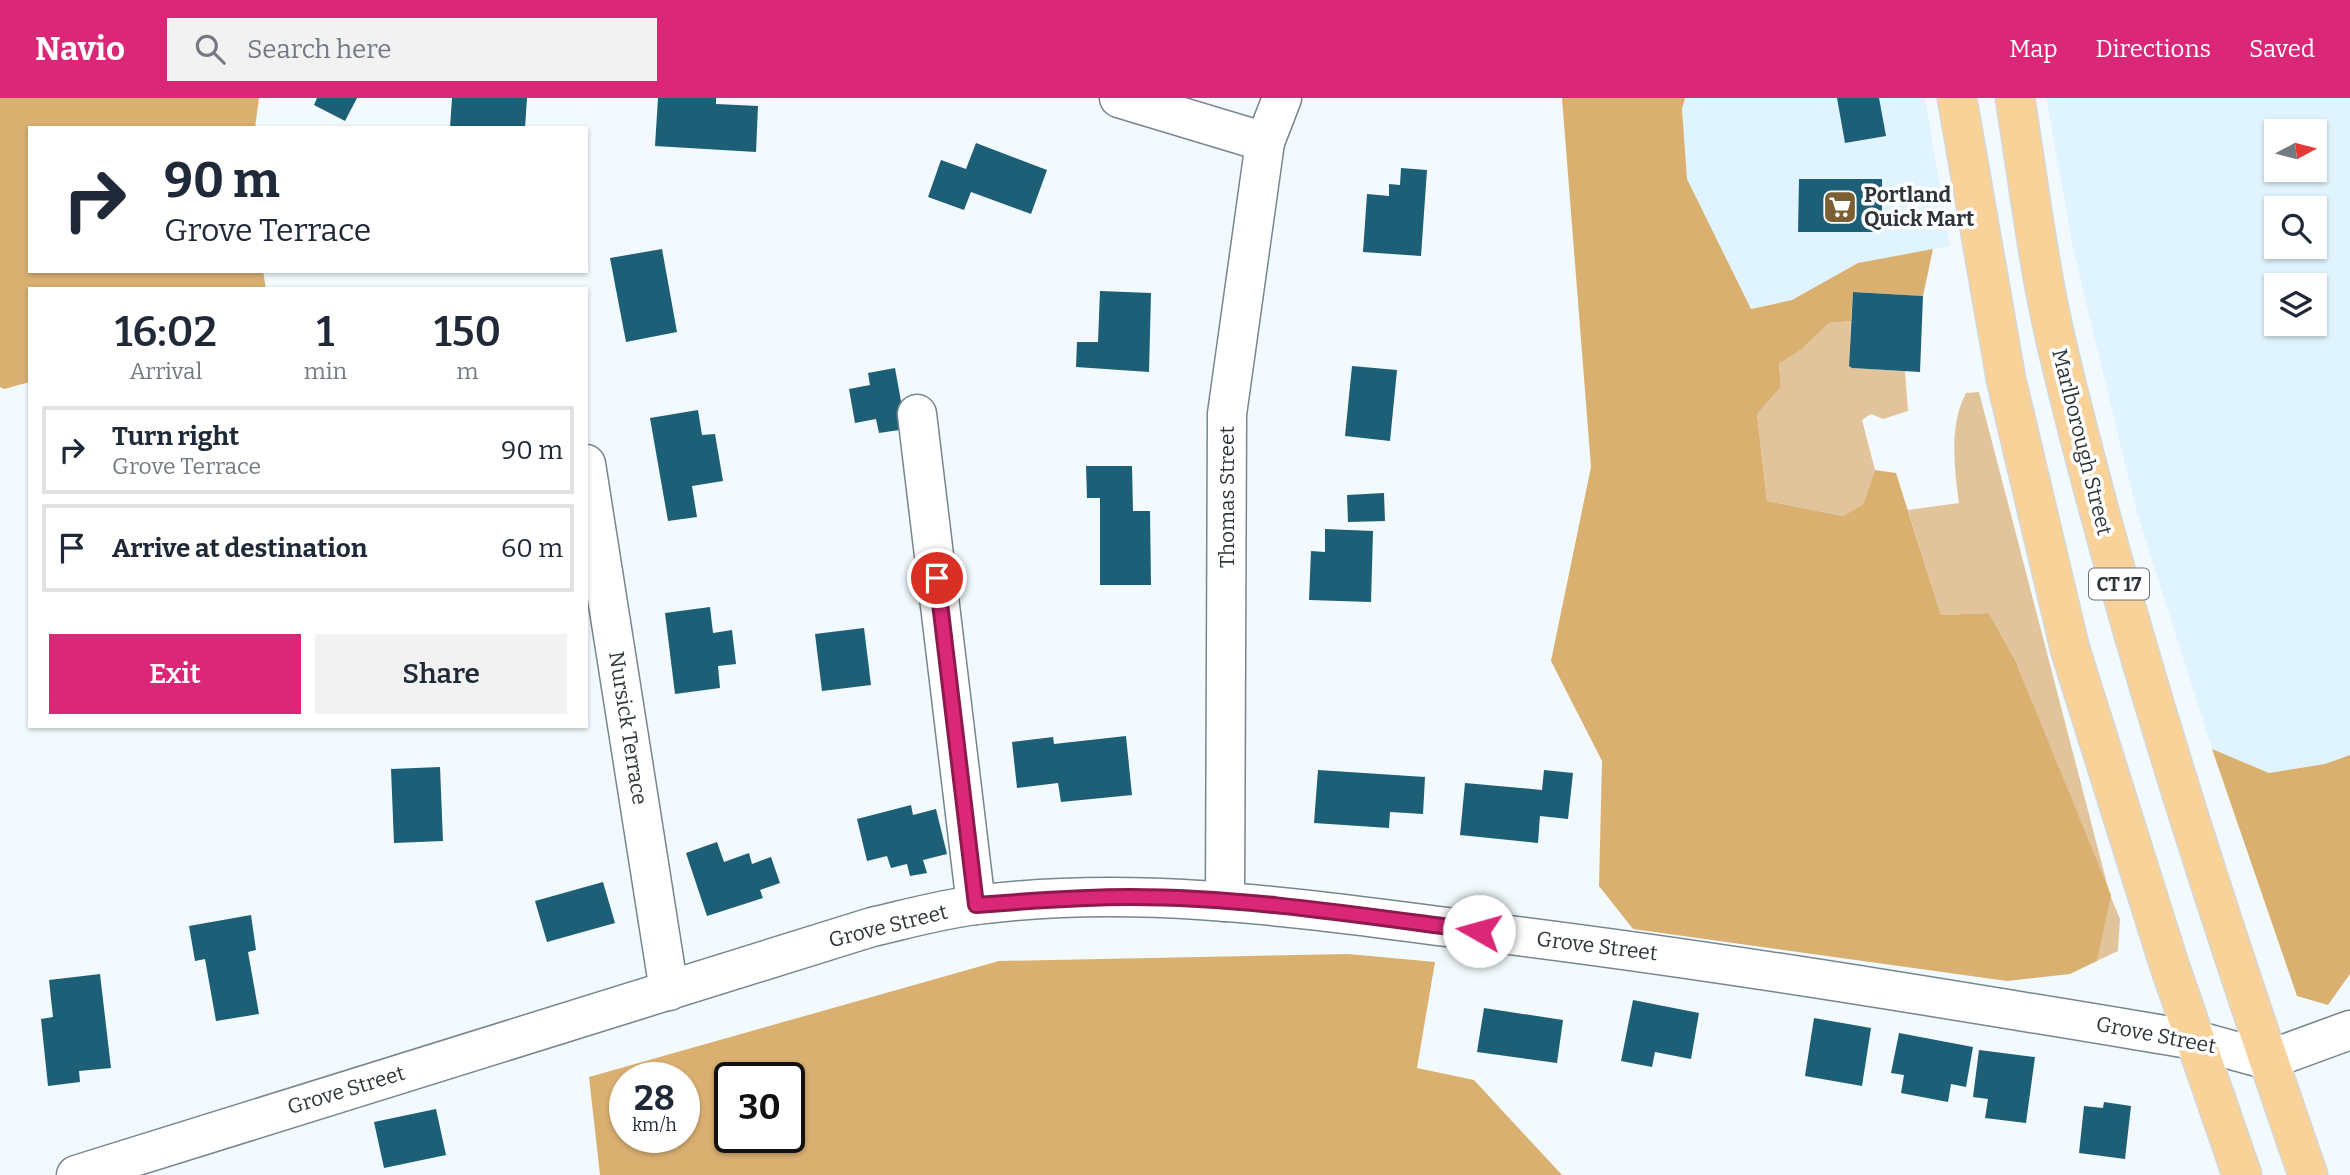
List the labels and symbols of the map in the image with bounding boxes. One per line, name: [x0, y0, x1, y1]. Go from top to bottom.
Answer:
north arrow: [2264, 119, 2328, 182]
place label: Portland Quick Mart: [1864, 182, 1975, 232]
supermarket icon: Portland Quick Mart: [1821, 188, 1859, 226]
street label: Marlborough Street: [2046, 346, 2118, 538]
street label: Thomas Street: [1214, 425, 1240, 568]
pin: [907, 548, 967, 608]
road number: CT 17: [2089, 569, 2149, 600]
street label: Nursick Terrace: [603, 649, 653, 807]
position arrow: [1442, 894, 1516, 968]
street label: Grove Street: [826, 899, 951, 953]
street label: Grove Street: [1535, 926, 1659, 966]
street label: Grove Street: [2094, 1011, 2219, 1059]
street label: Grove Street: [284, 1060, 408, 1120]
speed limit sign: 30: [714, 1062, 805, 1153]

